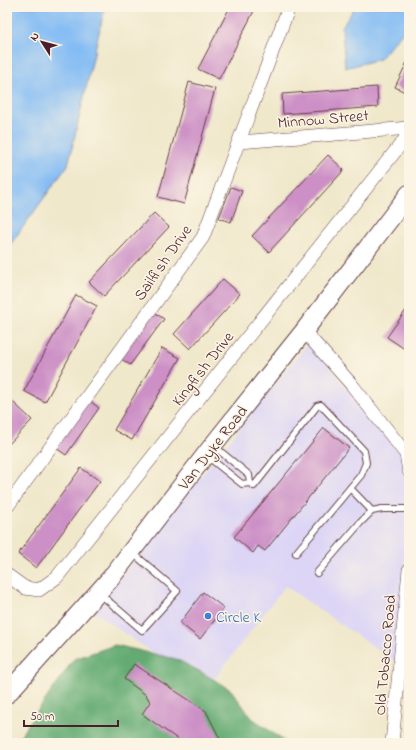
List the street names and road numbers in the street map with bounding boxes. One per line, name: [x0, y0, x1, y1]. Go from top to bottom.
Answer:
street label: Minnow Street: [277, 104, 370, 136]
street label: Sailfish Drive: [129, 220, 199, 306]
street label: Kingfish Drive: [167, 326, 241, 412]
street label: Van Dyke Road: [172, 401, 254, 496]
street label: Old Tobacco Road: [369, 594, 403, 716]

